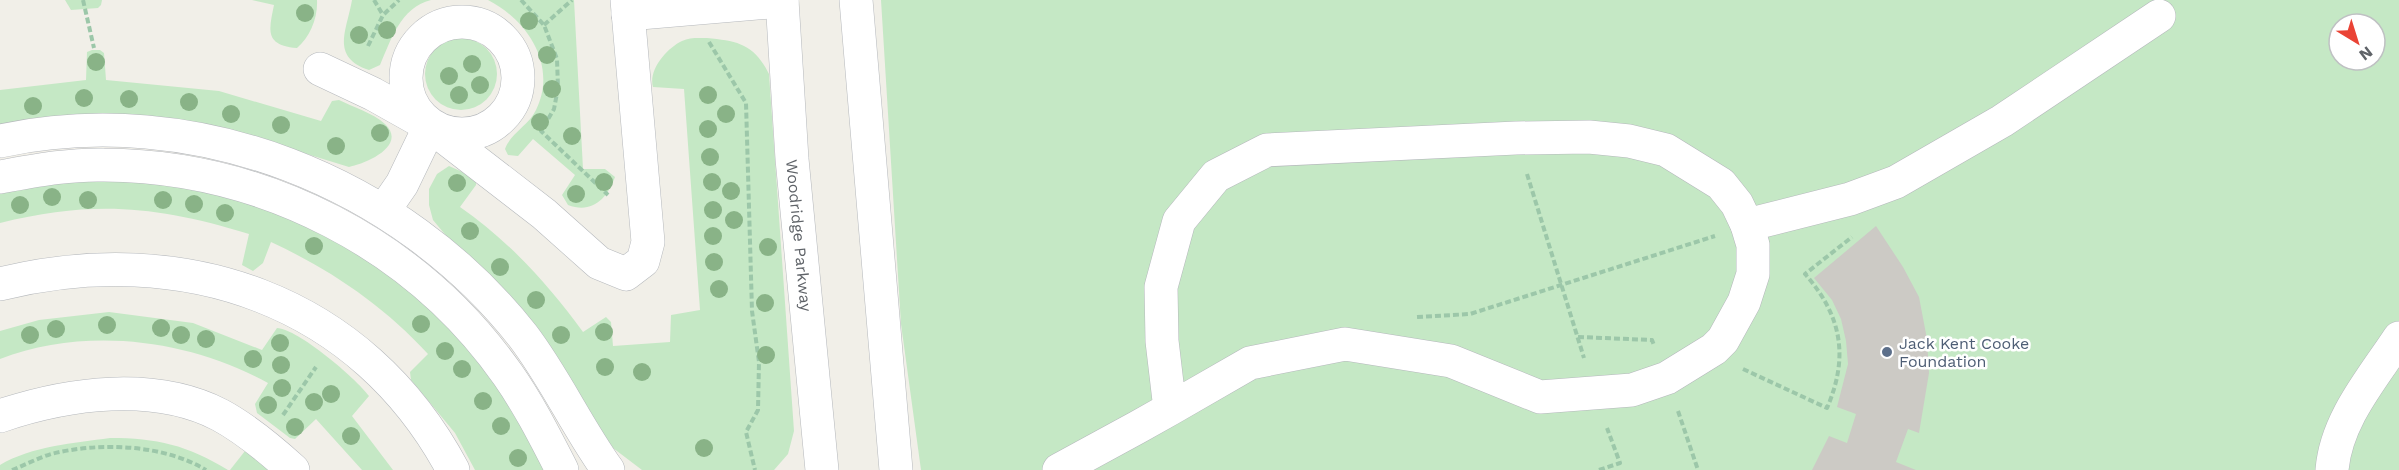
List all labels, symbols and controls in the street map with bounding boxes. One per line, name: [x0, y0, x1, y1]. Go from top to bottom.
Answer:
north arrow: [2327, 12, 2387, 72]
text: N: [2355, 42, 2376, 65]
street label: Woodridge Parkway: [782, 158, 816, 313]
place label: Jack Kent Cooke Foundation: [1899, 334, 2029, 371]
marker: Jack Kent Cooke Foundation: [1880, 345, 1894, 359]

